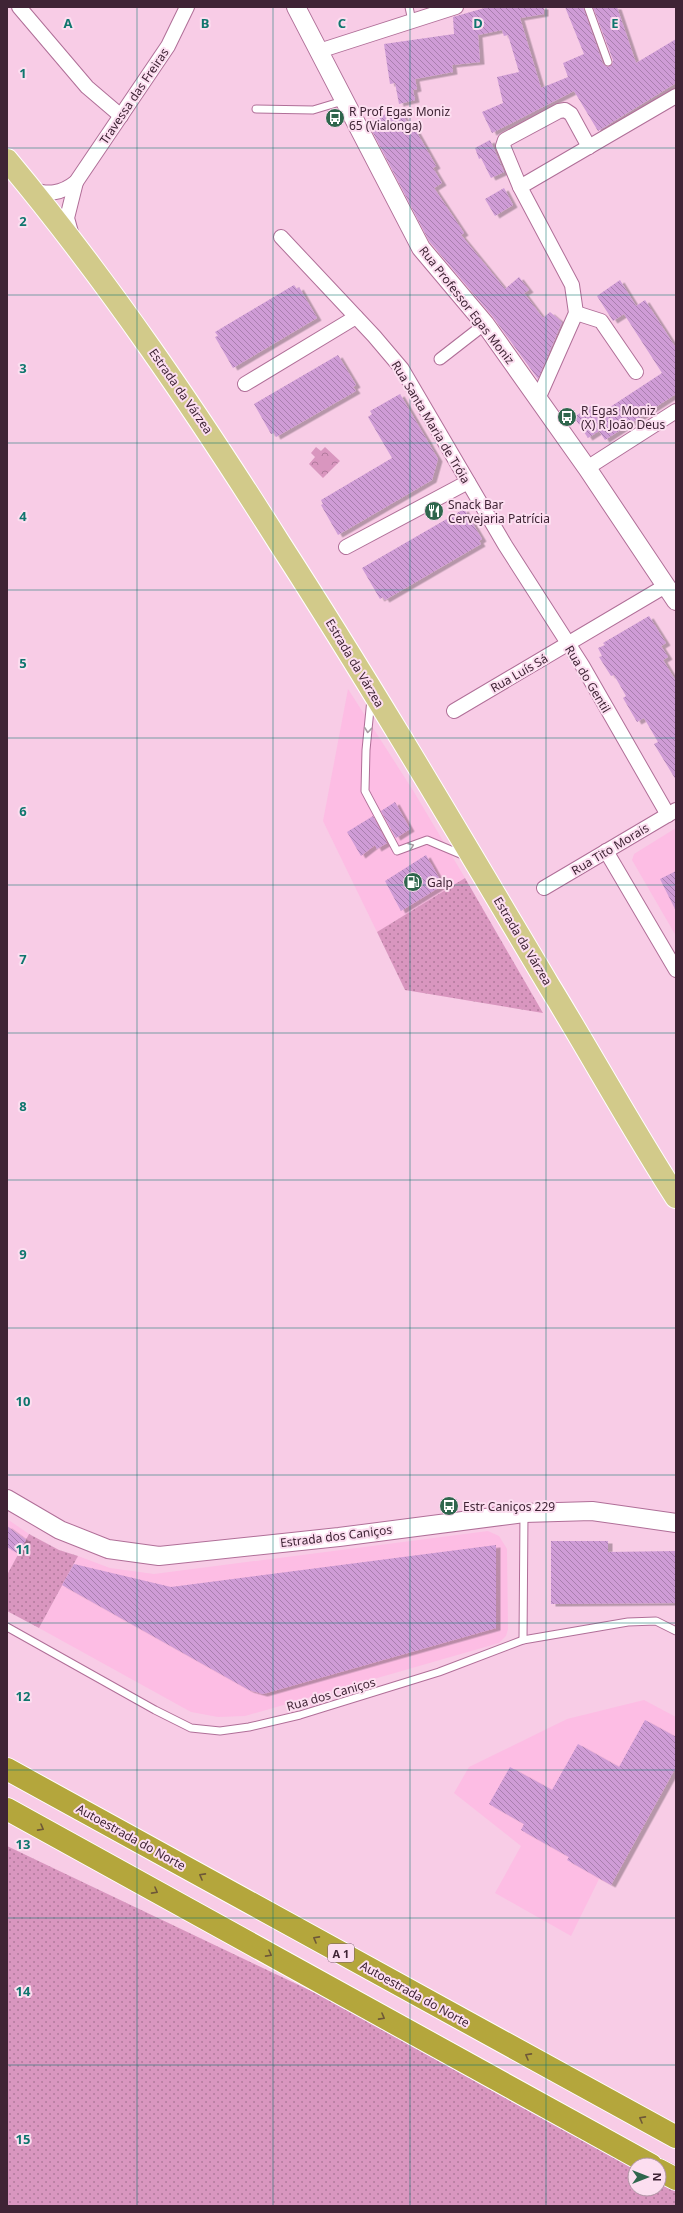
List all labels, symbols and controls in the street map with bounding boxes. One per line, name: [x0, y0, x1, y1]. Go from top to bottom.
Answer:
text: A: [64, 14, 73, 32]
text: B: [201, 14, 209, 32]
text: C: [338, 14, 346, 32]
text: D: [473, 14, 483, 32]
text: E: [611, 14, 619, 32]
street label: Travessa das Freiras: [95, 44, 173, 147]
text: 1: [19, 64, 27, 82]
place label: R Prof Egas Moniz 65 (Vialonga): [349, 103, 450, 134]
bus stop icon: R Prof Egas Moniz 65 (Vialonga): [324, 107, 346, 129]
text: 2: [19, 212, 27, 230]
street label: Rua Professor Egas Moniz: [415, 242, 519, 368]
street label: Estrada da Várzea: [145, 345, 217, 437]
street label: Rua Santa Maria de Tróia: [388, 357, 474, 487]
text: 3: [19, 359, 27, 377]
place label: R Egas Moniz (X) R João Deus: [581, 402, 666, 433]
bus stop icon: R Egas Moniz (X) R João Deus: [556, 406, 578, 428]
place label: Snack Bar Cervejaria Patrícia: [448, 496, 550, 527]
restaurant icon: Snack Bar Cervejaria Patrícia: [423, 500, 445, 522]
text: 4: [19, 507, 27, 525]
street label: Estrada da Várzea: [322, 616, 388, 710]
street label: Rua do Gentil: [561, 642, 615, 716]
street label: Rua Luís Sá: [487, 650, 551, 696]
text: 5: [19, 654, 27, 672]
one-way arrow: [364, 727, 373, 733]
text: 6: [19, 802, 27, 820]
street label: Rua Tito Morais: [568, 819, 652, 879]
one-way arrow: [407, 843, 414, 851]
fuel station icon: Galp: [402, 871, 424, 893]
place label: Galp: [427, 874, 453, 891]
street label: Estrada da Várzea: [490, 894, 556, 988]
text: 7: [19, 950, 27, 968]
text: 8: [19, 1097, 27, 1115]
text: 9: [19, 1245, 27, 1263]
text: 10: [16, 1392, 30, 1410]
bus stop icon: Estr Caniços 229: [438, 1495, 460, 1517]
place label: Estr Caniços 229: [463, 1498, 555, 1515]
street label: Estrada dos Caniços: [279, 1521, 393, 1551]
text: 11: [16, 1540, 30, 1558]
street label: Rua dos Caniços: [285, 1673, 378, 1715]
text: 12: [16, 1687, 30, 1705]
street label: Autoestrada do Norte: [73, 1800, 189, 1874]
one-way arrow: [37, 1824, 44, 1831]
text: 13: [16, 1835, 30, 1853]
one-way arrow: [199, 1874, 206, 1881]
one-way arrow: [151, 1886, 158, 1894]
one-way arrow: [313, 1936, 320, 1944]
road number: A 1: [328, 1944, 354, 1962]
one-way arrow: [264, 1949, 272, 1957]
street label: Autoestrada do Norte: [357, 1957, 473, 2031]
text: 14: [16, 1982, 31, 2000]
one-way arrow: [378, 2012, 385, 2020]
one-way arrow: [525, 2053, 532, 2061]
one-way arrow: [639, 2116, 646, 2123]
text: 15: [16, 2130, 30, 2148]
north arrow: [627, 2157, 667, 2197]
text: N: [650, 2173, 665, 2181]

